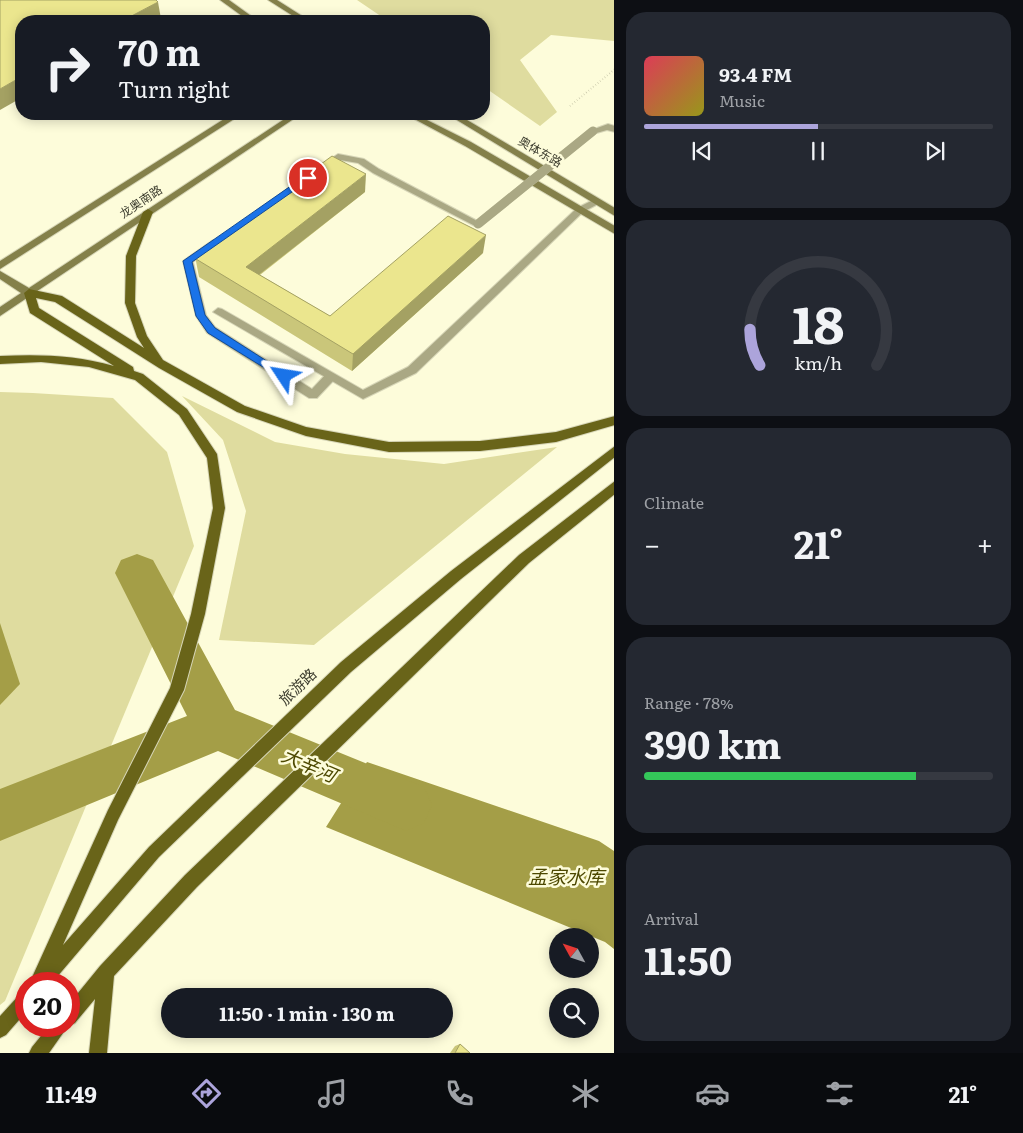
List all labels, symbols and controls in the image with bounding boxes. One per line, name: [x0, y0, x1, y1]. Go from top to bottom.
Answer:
text: 70 m: [118, 25, 200, 77]
icon: right: [35, 35, 100, 100]
text: 93.4 FM: [719, 60, 792, 88]
text: Turn right: [118, 72, 230, 105]
text: Music: [719, 88, 765, 112]
street label: 奥体东路: [515, 131, 566, 171]
icon: previous: [688, 137, 716, 165]
icon: pause: [804, 137, 832, 165]
icon: next: [921, 137, 949, 165]
pin: [287, 157, 329, 199]
icon: arrive: [294, 164, 322, 192]
street label: 龙奥南路: [116, 180, 165, 222]
text: 18: [792, 283, 845, 360]
position arrow: [257, 349, 309, 401]
text: km/h: [795, 349, 842, 376]
text: Climate: [644, 490, 704, 514]
text: 21°: [794, 514, 843, 571]
text: −: [644, 522, 660, 564]
text: +: [977, 522, 993, 564]
street label: 旅游路: [273, 662, 321, 710]
text: Range · 78%: [644, 690, 734, 714]
text: 390 km: [644, 714, 781, 771]
water label: 大辛河: [278, 740, 345, 790]
water label: 孟家水库: [528, 862, 607, 890]
text: Arrival: [644, 906, 699, 930]
north arrow: [549, 928, 599, 978]
map controls: [549, 928, 599, 1038]
text: 11:50: [644, 930, 732, 987]
speed limit sign: 20: [15, 972, 80, 1037]
button: search: [549, 988, 599, 1038]
text: 11:50 · 1 min · 130 m: [219, 999, 395, 1027]
icon: directions: [189, 1076, 224, 1111]
icon: music: [315, 1076, 350, 1111]
icon: phone: [442, 1076, 477, 1111]
icon: climate: [568, 1076, 603, 1111]
icon: car: [695, 1076, 730, 1111]
icon: filters: [822, 1076, 857, 1111]
text: 11:49: [46, 1077, 97, 1110]
text: 21°: [948, 1077, 977, 1110]

